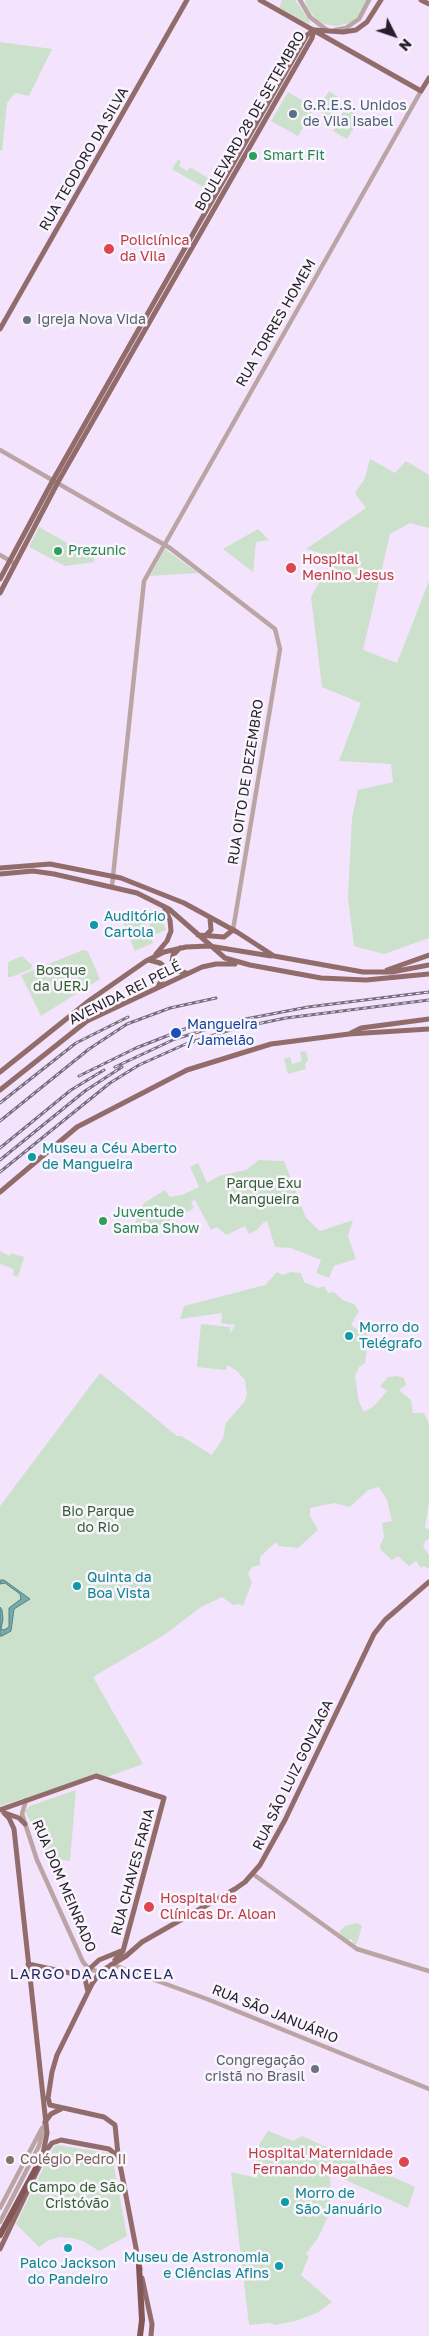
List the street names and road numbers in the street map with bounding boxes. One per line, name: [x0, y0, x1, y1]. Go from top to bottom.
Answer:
street label: BOULEVARD 28 DE SETEMBRO: [191, 28, 309, 214]
street label: RUA TEODORO DA SILVA: [36, 84, 132, 234]
street label: RUA TORRES HOMEM: [233, 256, 319, 390]
street label: RUA OITO DE DEZEMBRO: [225, 698, 267, 866]
street label: AVENIDA REI PELÉ: [66, 957, 184, 1029]
street label: RUA SÃO LUIZ GONZAGA: [249, 1697, 337, 1853]
street label: RUA CHAVES FARIA: [108, 1807, 158, 1937]
street label: RUA DOM MEINRADO: [28, 1817, 100, 1955]
street label: RUA SÃO JANUÁRIO: [209, 1981, 341, 2047]

